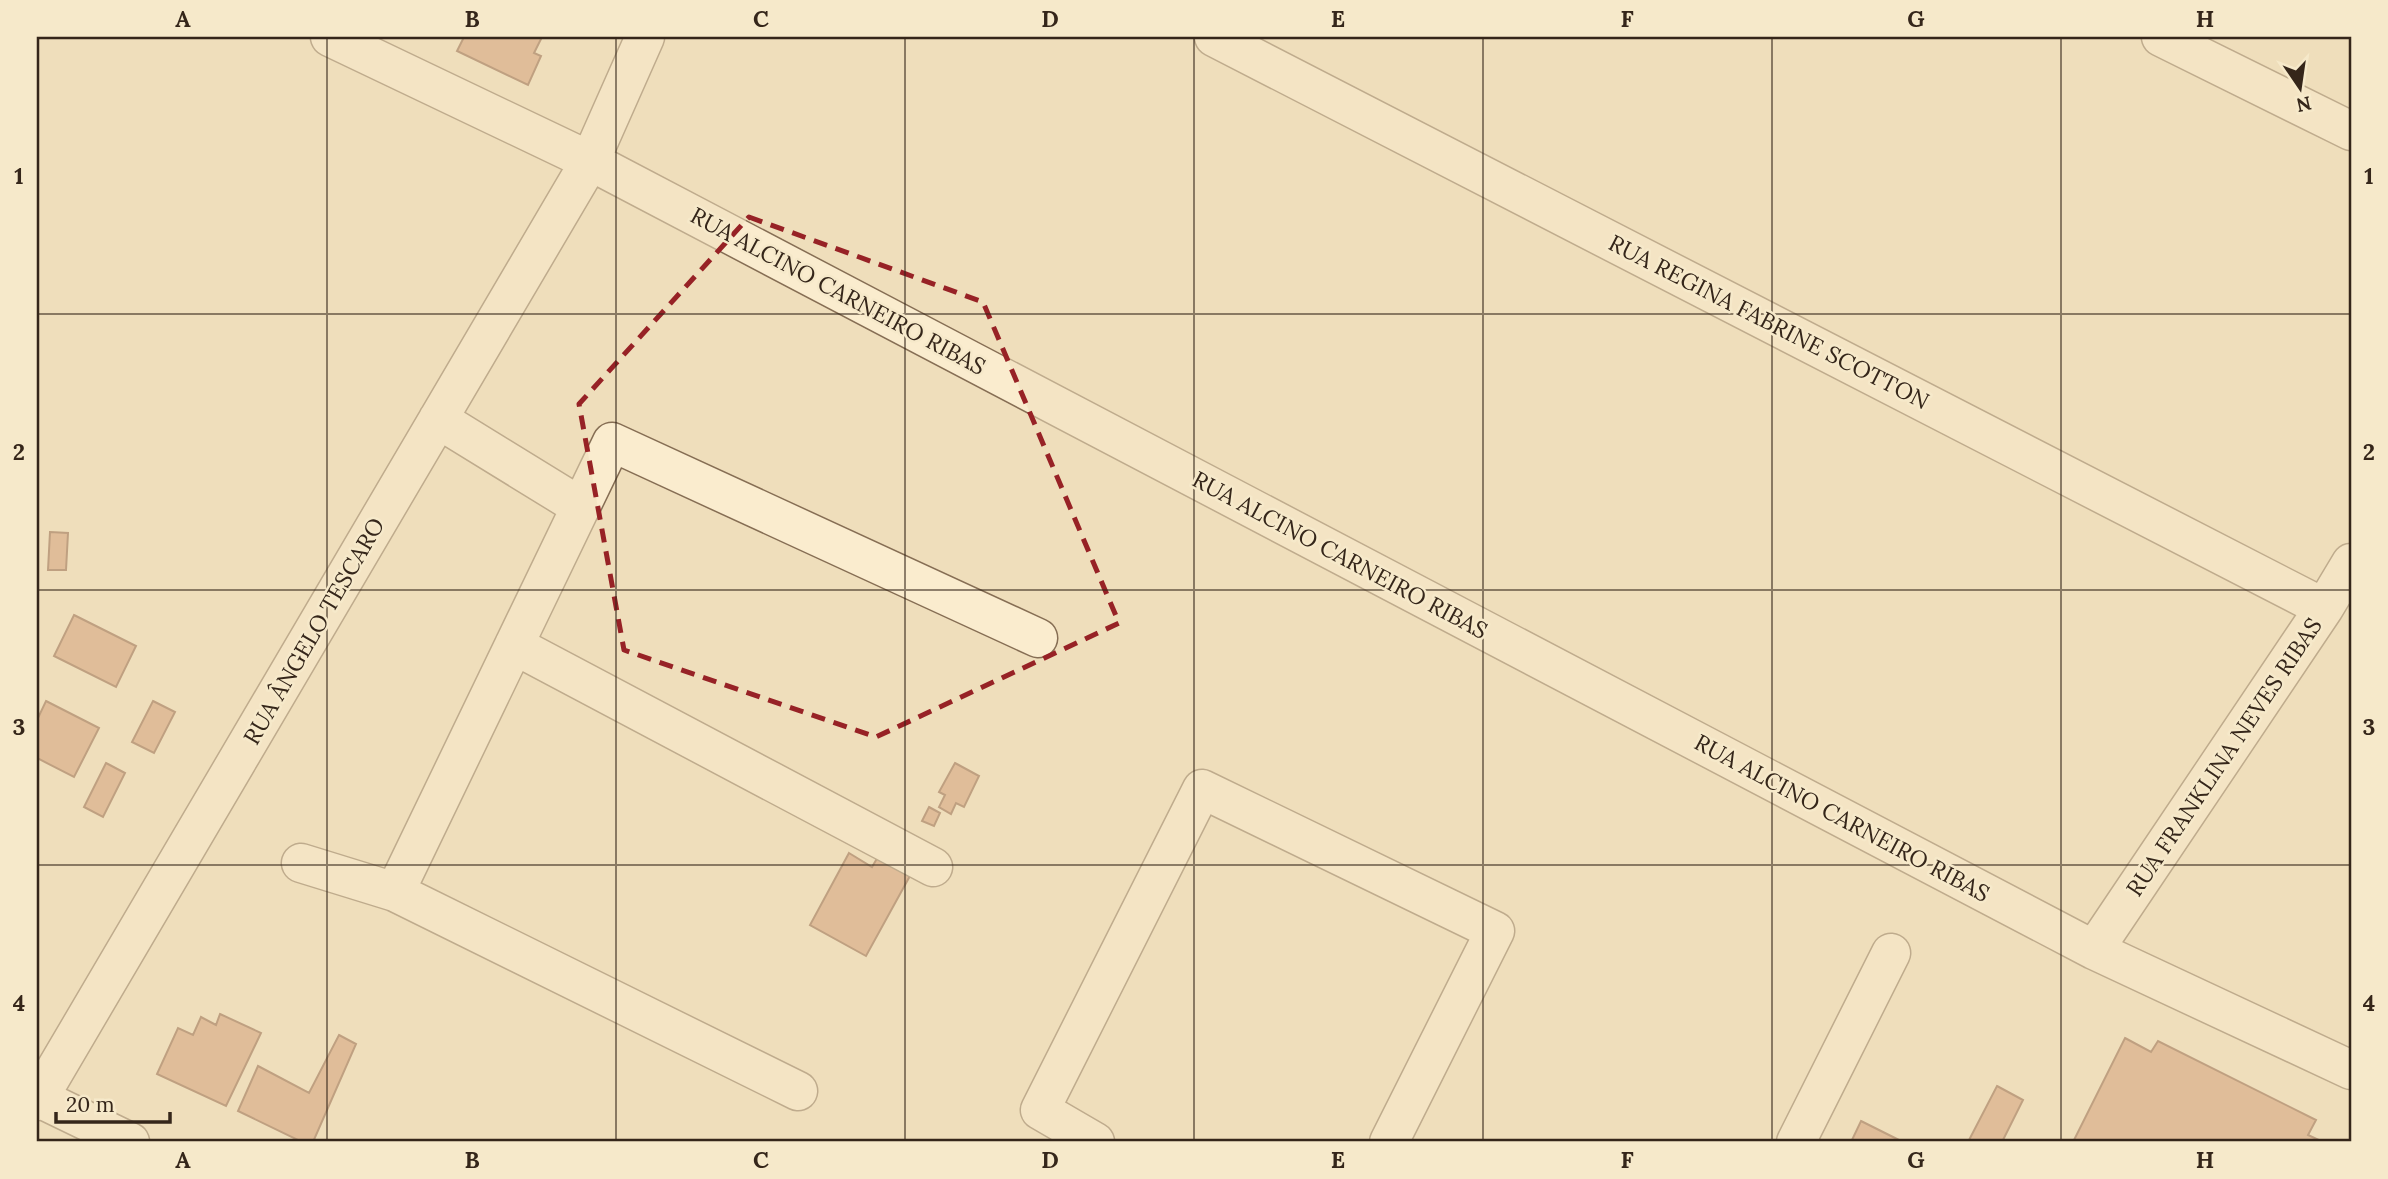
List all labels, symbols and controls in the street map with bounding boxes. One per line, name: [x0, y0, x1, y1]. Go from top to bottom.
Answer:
text: A: [175, 4, 191, 33]
text: B: [464, 4, 480, 33]
text: C: [753, 4, 769, 33]
text: D: [1041, 4, 1059, 33]
text: E: [1331, 4, 1345, 33]
text: F: [1620, 4, 1634, 33]
text: G: [1907, 4, 1925, 33]
text: H: [2196, 4, 2214, 33]
north arrow: [2266, 52, 2336, 122]
text: N: [2294, 91, 2314, 118]
text: 1: [14, 161, 24, 190]
text: 1: [2364, 161, 2374, 190]
street label: RUA ALCINO CARNEIRO RIBAS: [686, 200, 991, 381]
street label: RUA REGINA FABRINE SCOTTON: [1604, 228, 1934, 415]
text: 2: [13, 437, 25, 466]
text: 2: [2363, 437, 2375, 466]
street label: RUA ALCINO CARNEIRO RIBAS: [1188, 464, 1493, 645]
street label: RUA ÂNGELO TESCARO: [237, 512, 390, 749]
street label: RUA FRANKLINA NEVES RIBAS: [2119, 612, 2328, 902]
text: 3: [13, 712, 25, 741]
text: 3: [2363, 712, 2375, 741]
street label: RUA ALCINO CARNEIRO RIBAS: [1690, 727, 1995, 908]
text: 4: [13, 988, 25, 1017]
text: 4: [2363, 988, 2375, 1017]
scale bar: [56, 1081, 170, 1125]
text: 20 m: [66, 1091, 115, 1118]
text: A: [175, 1145, 191, 1174]
text: B: [464, 1145, 480, 1174]
text: C: [753, 1145, 769, 1174]
text: D: [1041, 1145, 1059, 1174]
text: E: [1331, 1145, 1345, 1174]
text: F: [1620, 1145, 1634, 1174]
text: G: [1907, 1145, 1925, 1174]
text: H: [2196, 1145, 2214, 1174]

